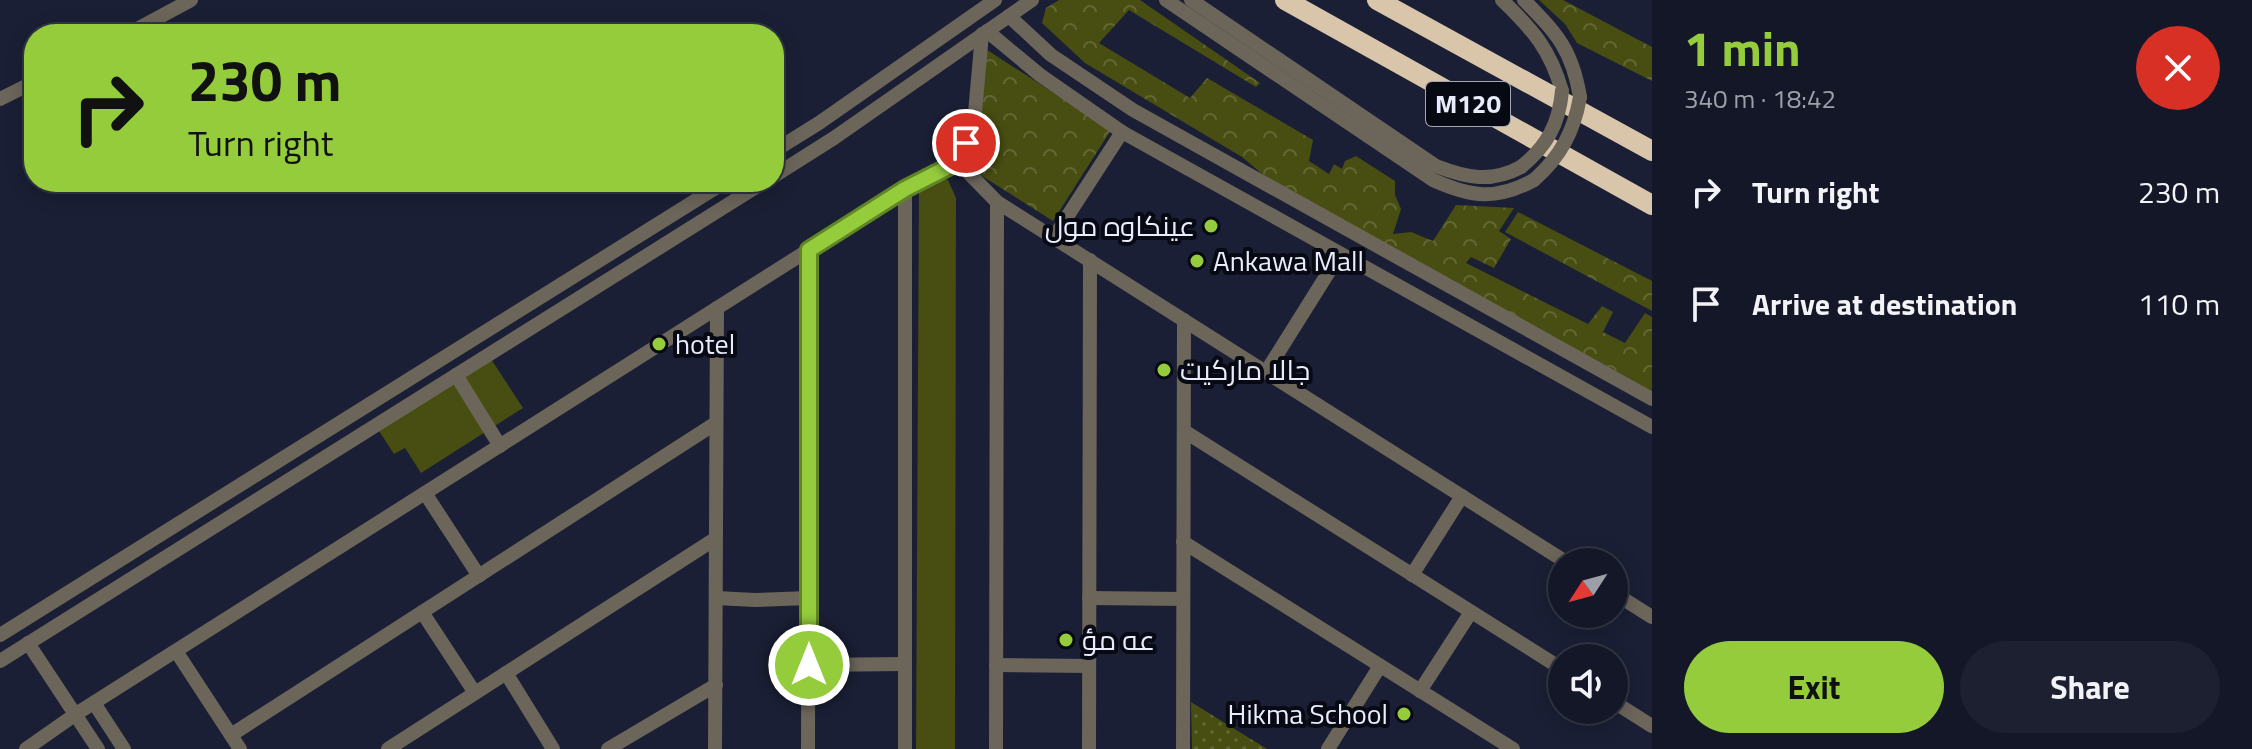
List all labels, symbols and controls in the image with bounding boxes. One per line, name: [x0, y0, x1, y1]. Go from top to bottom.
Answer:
text: 1 min: [1684, 12, 1801, 85]
button: close: [2136, 26, 2220, 110]
text: 230 m: [188, 38, 341, 123]
icon: right: [56, 56, 160, 160]
text: 340 m · 18:42: [1684, 79, 1836, 118]
road number: M120: [1426, 82, 1510, 126]
pin: [932, 109, 1000, 177]
text: Turn right: [188, 115, 333, 170]
icon: arrive: [944, 121, 988, 165]
text: Turn right: [1752, 169, 1880, 215]
text: 230 m: [2138, 169, 2220, 215]
icon: right: [1684, 170, 1728, 214]
place label: عينكاوه مول: [1045, 204, 1195, 247]
marker: عينكاوه مول: [1202, 217, 1220, 235]
place label: Ankawa Mall: [1213, 239, 1364, 282]
marker: Ankawa Mall: [1188, 252, 1206, 270]
text: Arrive at destination: [1752, 281, 2017, 327]
text: 110 m: [2138, 281, 2220, 327]
icon: arrive: [1684, 282, 1728, 326]
place label: hotel: [675, 322, 735, 365]
marker: hotel: [650, 335, 668, 353]
place label: جالا ماركيت: [1180, 348, 1310, 391]
marker: جالا ماركيت: [1155, 361, 1173, 379]
north arrow: [1548, 548, 1628, 628]
map controls: [1548, 548, 1628, 724]
place label: عه مؤ: [1082, 618, 1155, 661]
position arrow: [767, 623, 851, 707]
marker: عه مؤ: [1057, 631, 1075, 649]
button: Exit: [1684, 641, 1944, 733]
button: Share: [1960, 641, 2220, 733]
button: sound: [1548, 644, 1628, 724]
place label: Hikma School: [1228, 692, 1388, 735]
marker: Hikma School: [1395, 705, 1413, 723]

